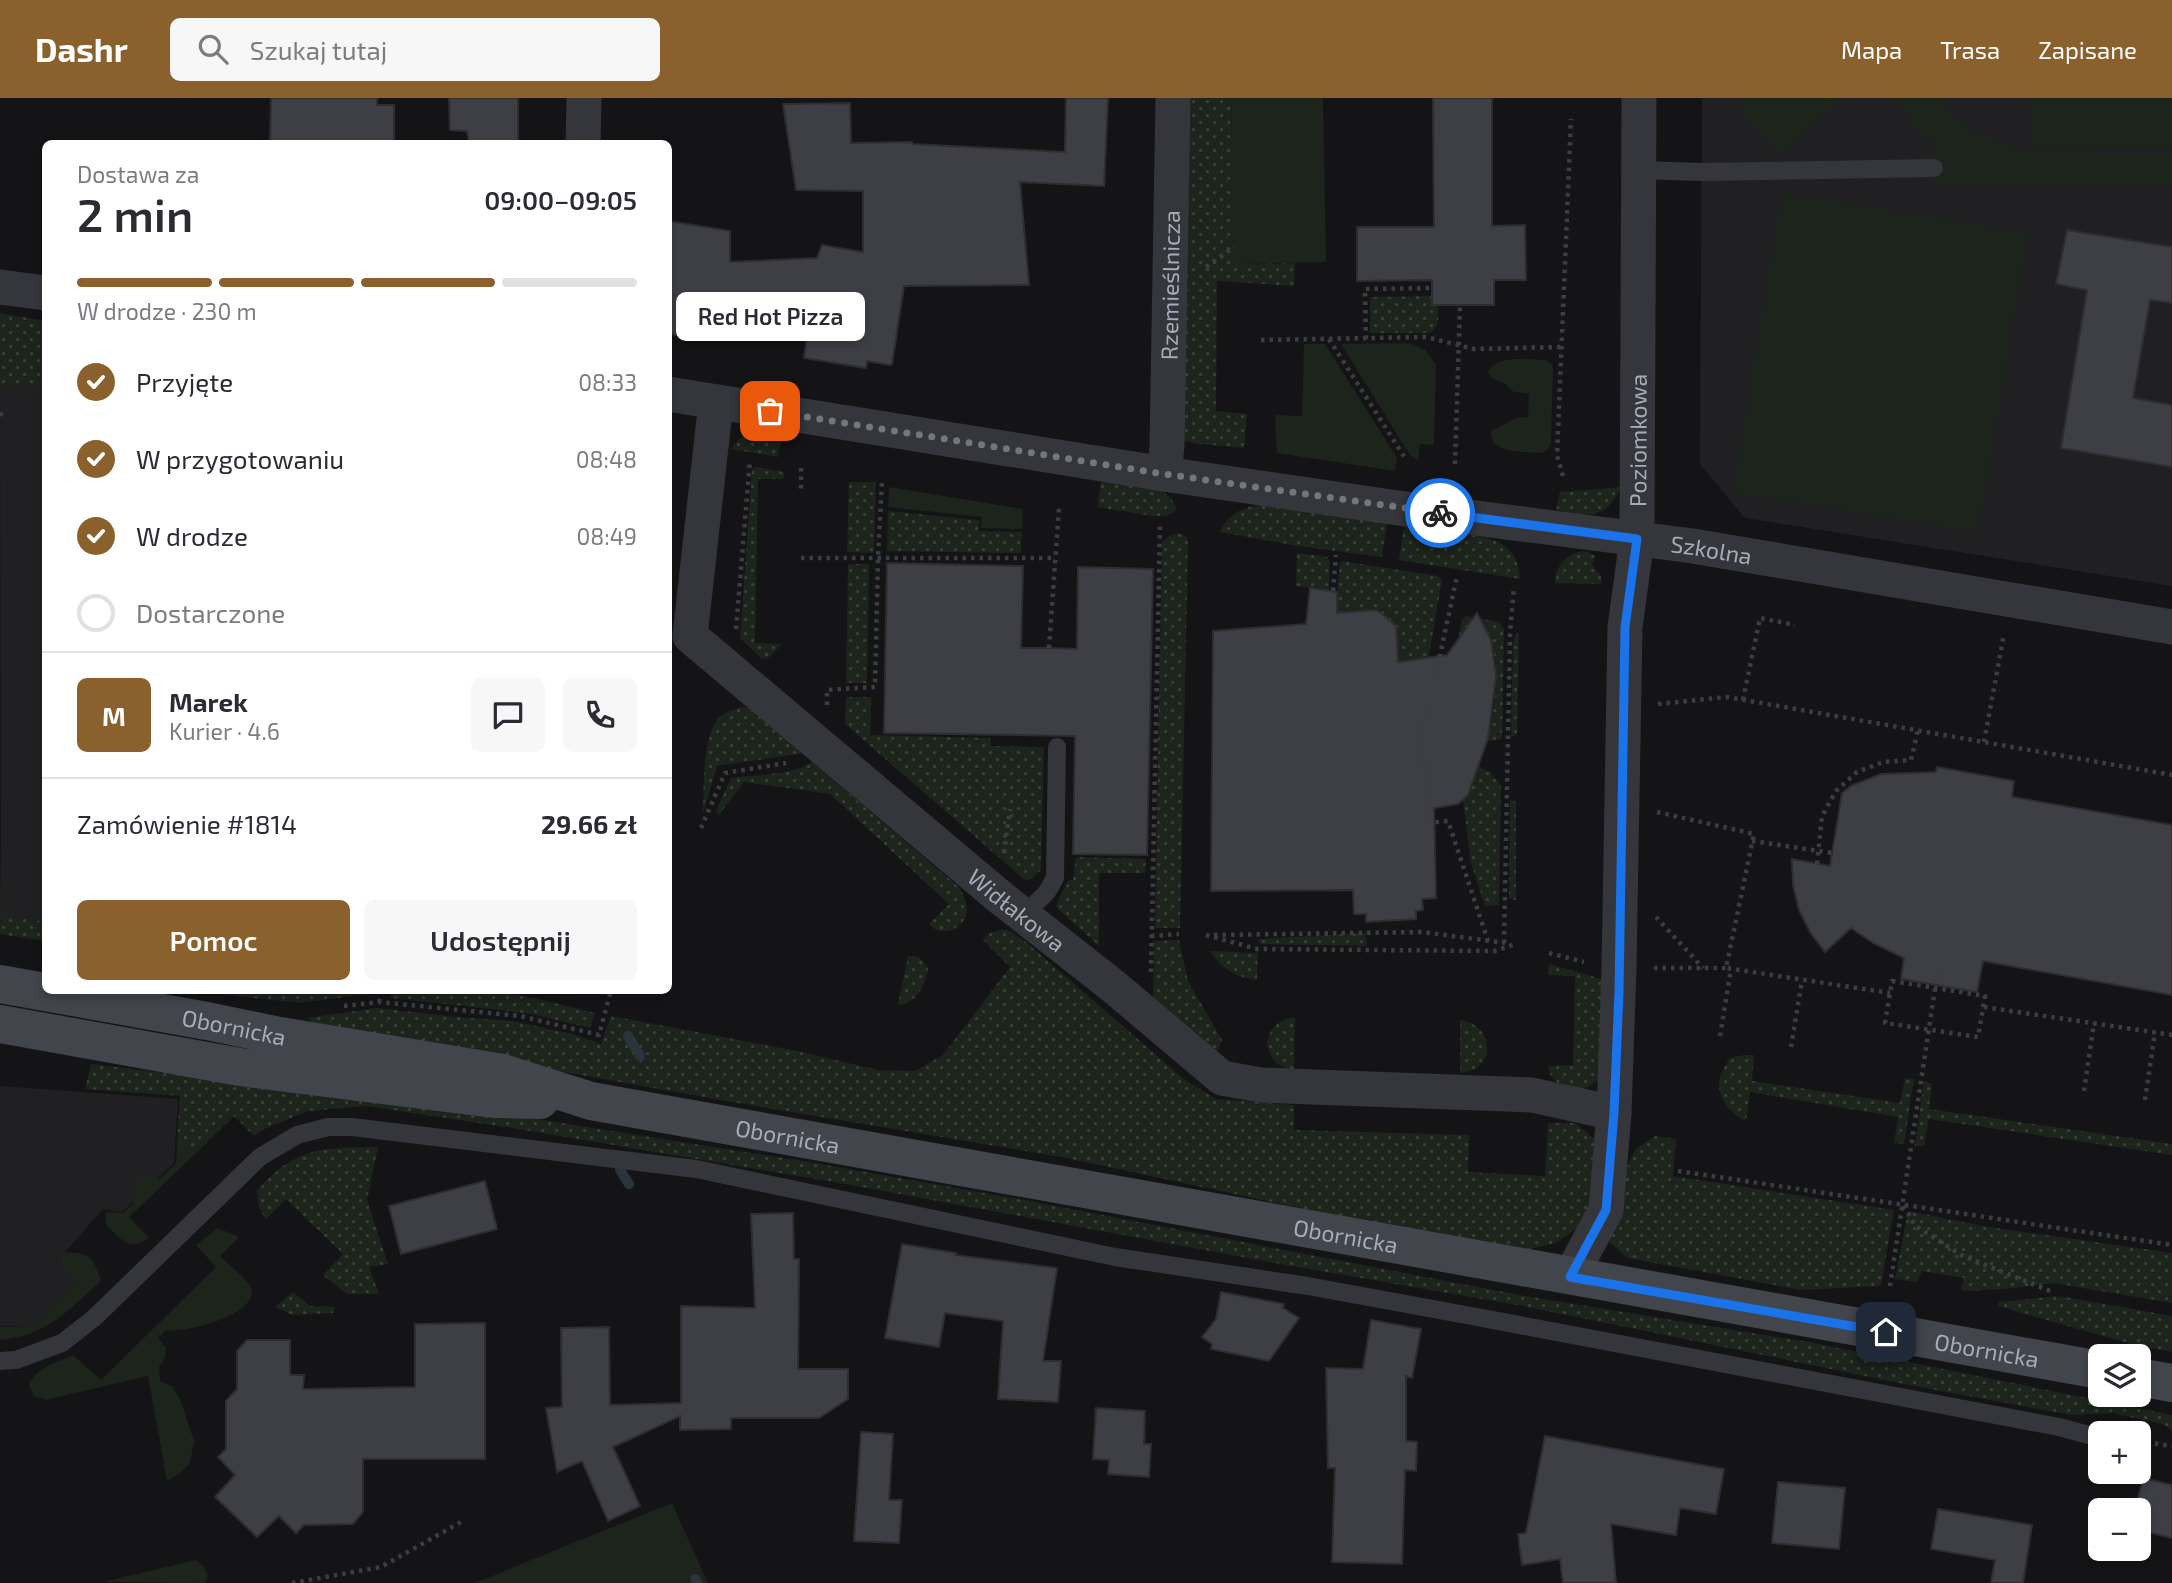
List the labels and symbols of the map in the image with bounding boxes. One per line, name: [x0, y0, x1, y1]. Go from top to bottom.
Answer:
street label: Rzemieślnicza: [1154, 210, 1185, 360]
callout: Red Hot Pizza: [676, 292, 864, 341]
street label: Poziomkowa: [1623, 374, 1652, 507]
pin: [740, 381, 800, 441]
courier: [1405, 478, 1475, 548]
street label: Szkolna: [1669, 529, 1754, 570]
street label: Widłakowa: [963, 862, 1071, 957]
street label: Obornicka: [180, 1003, 289, 1051]
street label: Obornicka: [733, 1113, 842, 1159]
street label: Obornicka: [1292, 1213, 1400, 1259]
pin: [1856, 1302, 1916, 1362]
street label: Obornicka: [1932, 1327, 2041, 1373]

